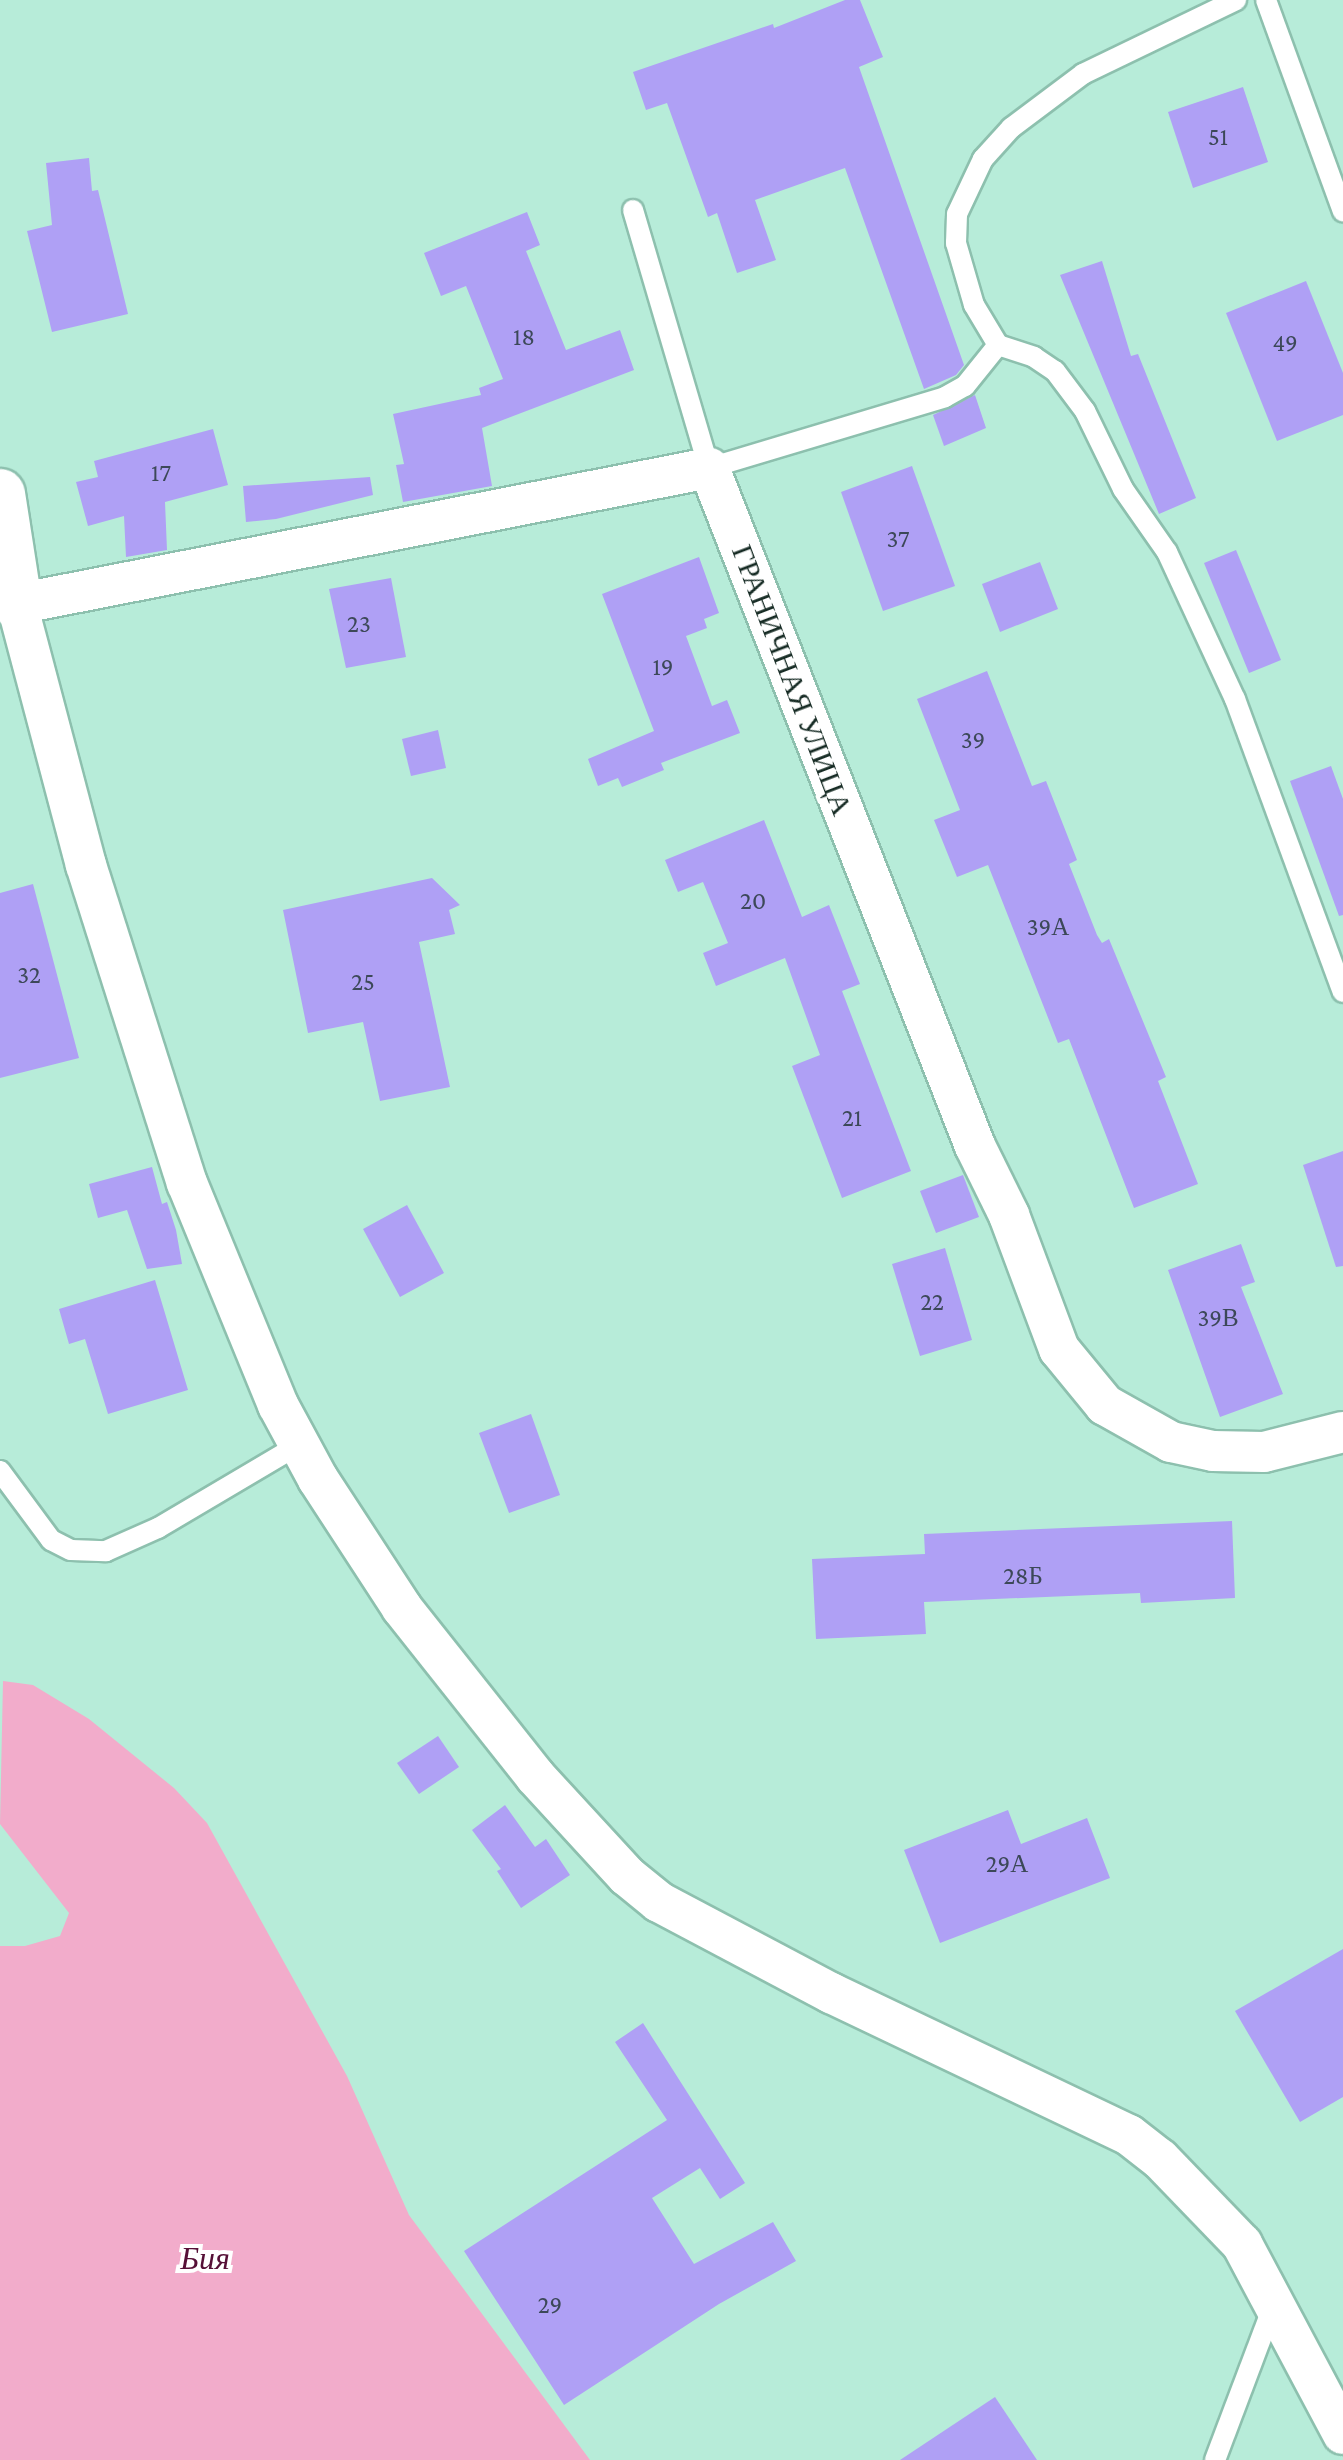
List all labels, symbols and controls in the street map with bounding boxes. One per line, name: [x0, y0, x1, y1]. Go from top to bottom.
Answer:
house number: 51: [1208, 122, 1228, 152]
house number: 18: [513, 322, 535, 352]
house number: 49: [1272, 328, 1298, 358]
house number: 17: [151, 458, 171, 488]
house number: 37: [886, 524, 910, 554]
street label: ГРАНИЧНАЯ УЛИЦА: [724, 540, 860, 820]
house number: 23: [347, 609, 371, 639]
house number: 19: [653, 652, 673, 682]
house number: 39: [961, 725, 985, 755]
house number: 20: [740, 886, 766, 916]
house number: 39А: [1027, 912, 1069, 942]
house number: 32: [17, 960, 41, 990]
house number: 25: [351, 967, 375, 997]
house number: 21: [842, 1103, 862, 1133]
house number: 22: [920, 1287, 944, 1317]
house number: 39В: [1197, 1303, 1239, 1333]
house number: 28Б: [1003, 1561, 1043, 1591]
house number: 29А: [986, 1849, 1028, 1879]
water label: Бия: [180, 2239, 230, 2277]
house number: 29: [538, 2290, 562, 2320]

